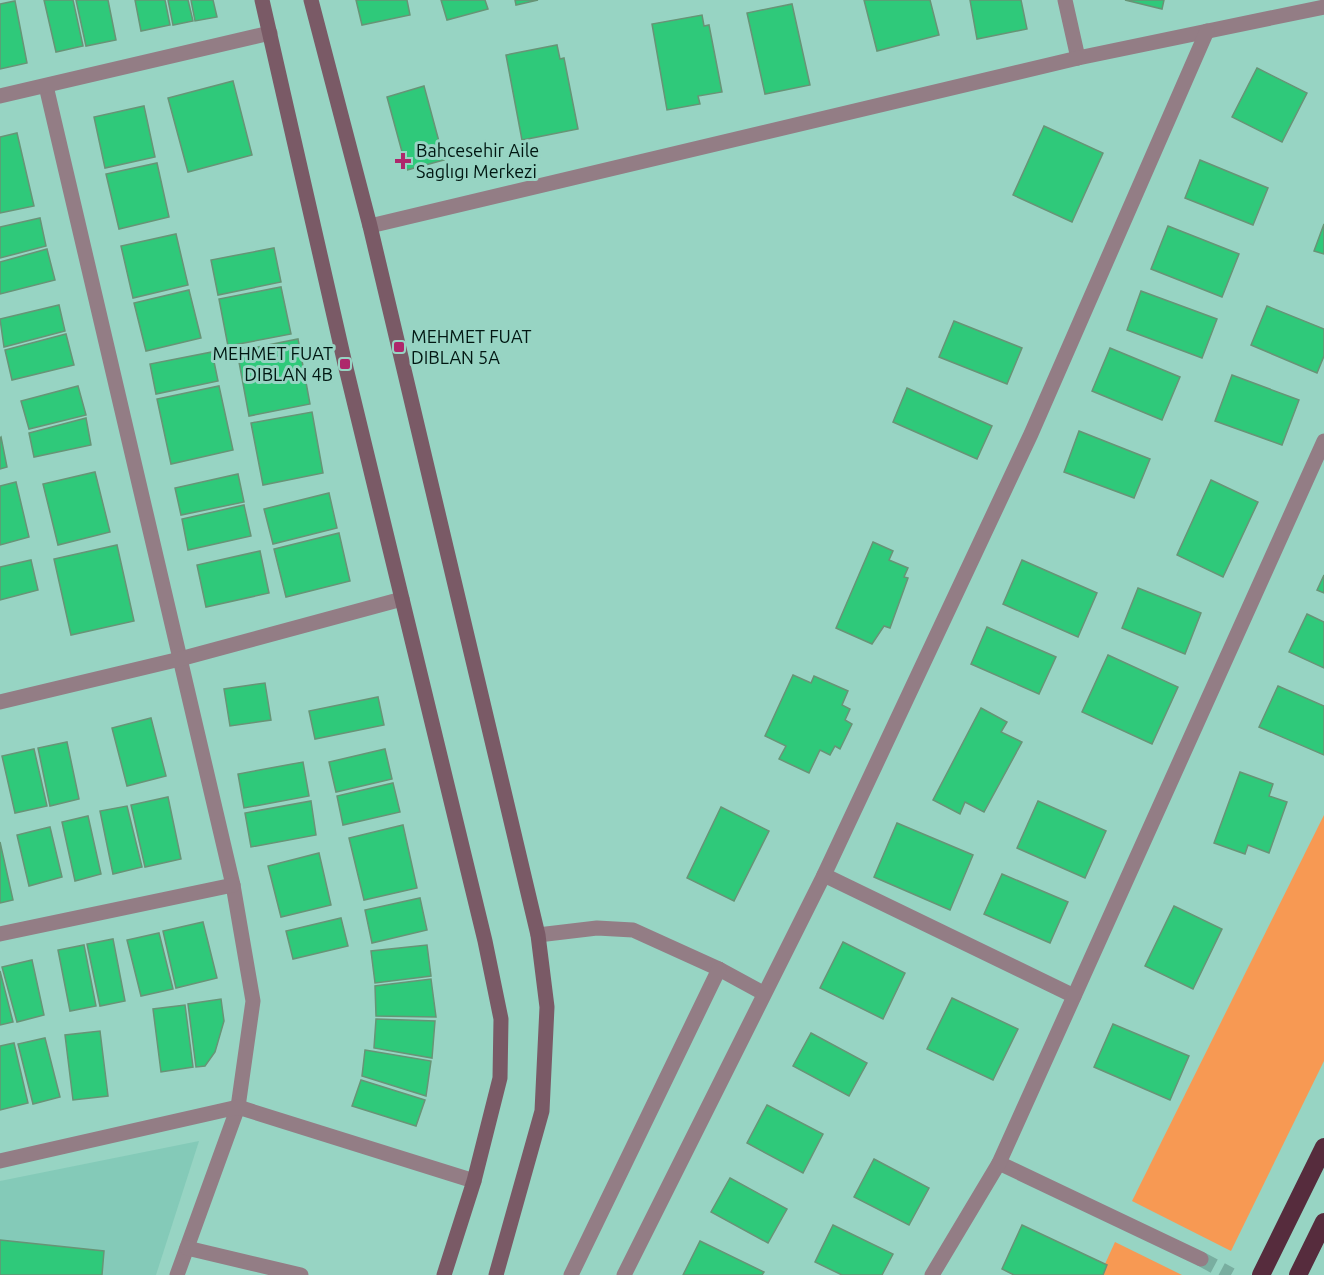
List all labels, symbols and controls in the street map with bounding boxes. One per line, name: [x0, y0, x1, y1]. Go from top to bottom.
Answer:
place label: Bahcesehir Aile Saglıgı Merkezi: [416, 140, 539, 181]
marker: Bahcesehir Aile Saglıgı Merkezi: [394, 152, 412, 170]
place label: MEHMET FUAT DIBLAN 5A: [411, 326, 532, 367]
marker: MEHMET FUAT DIBLAN 5A: [392, 340, 406, 354]
place label: MEHMET FUAT DIBLAN 4B: [212, 343, 333, 384]
marker: MEHMET FUAT DIBLAN 4B: [338, 357, 352, 371]

